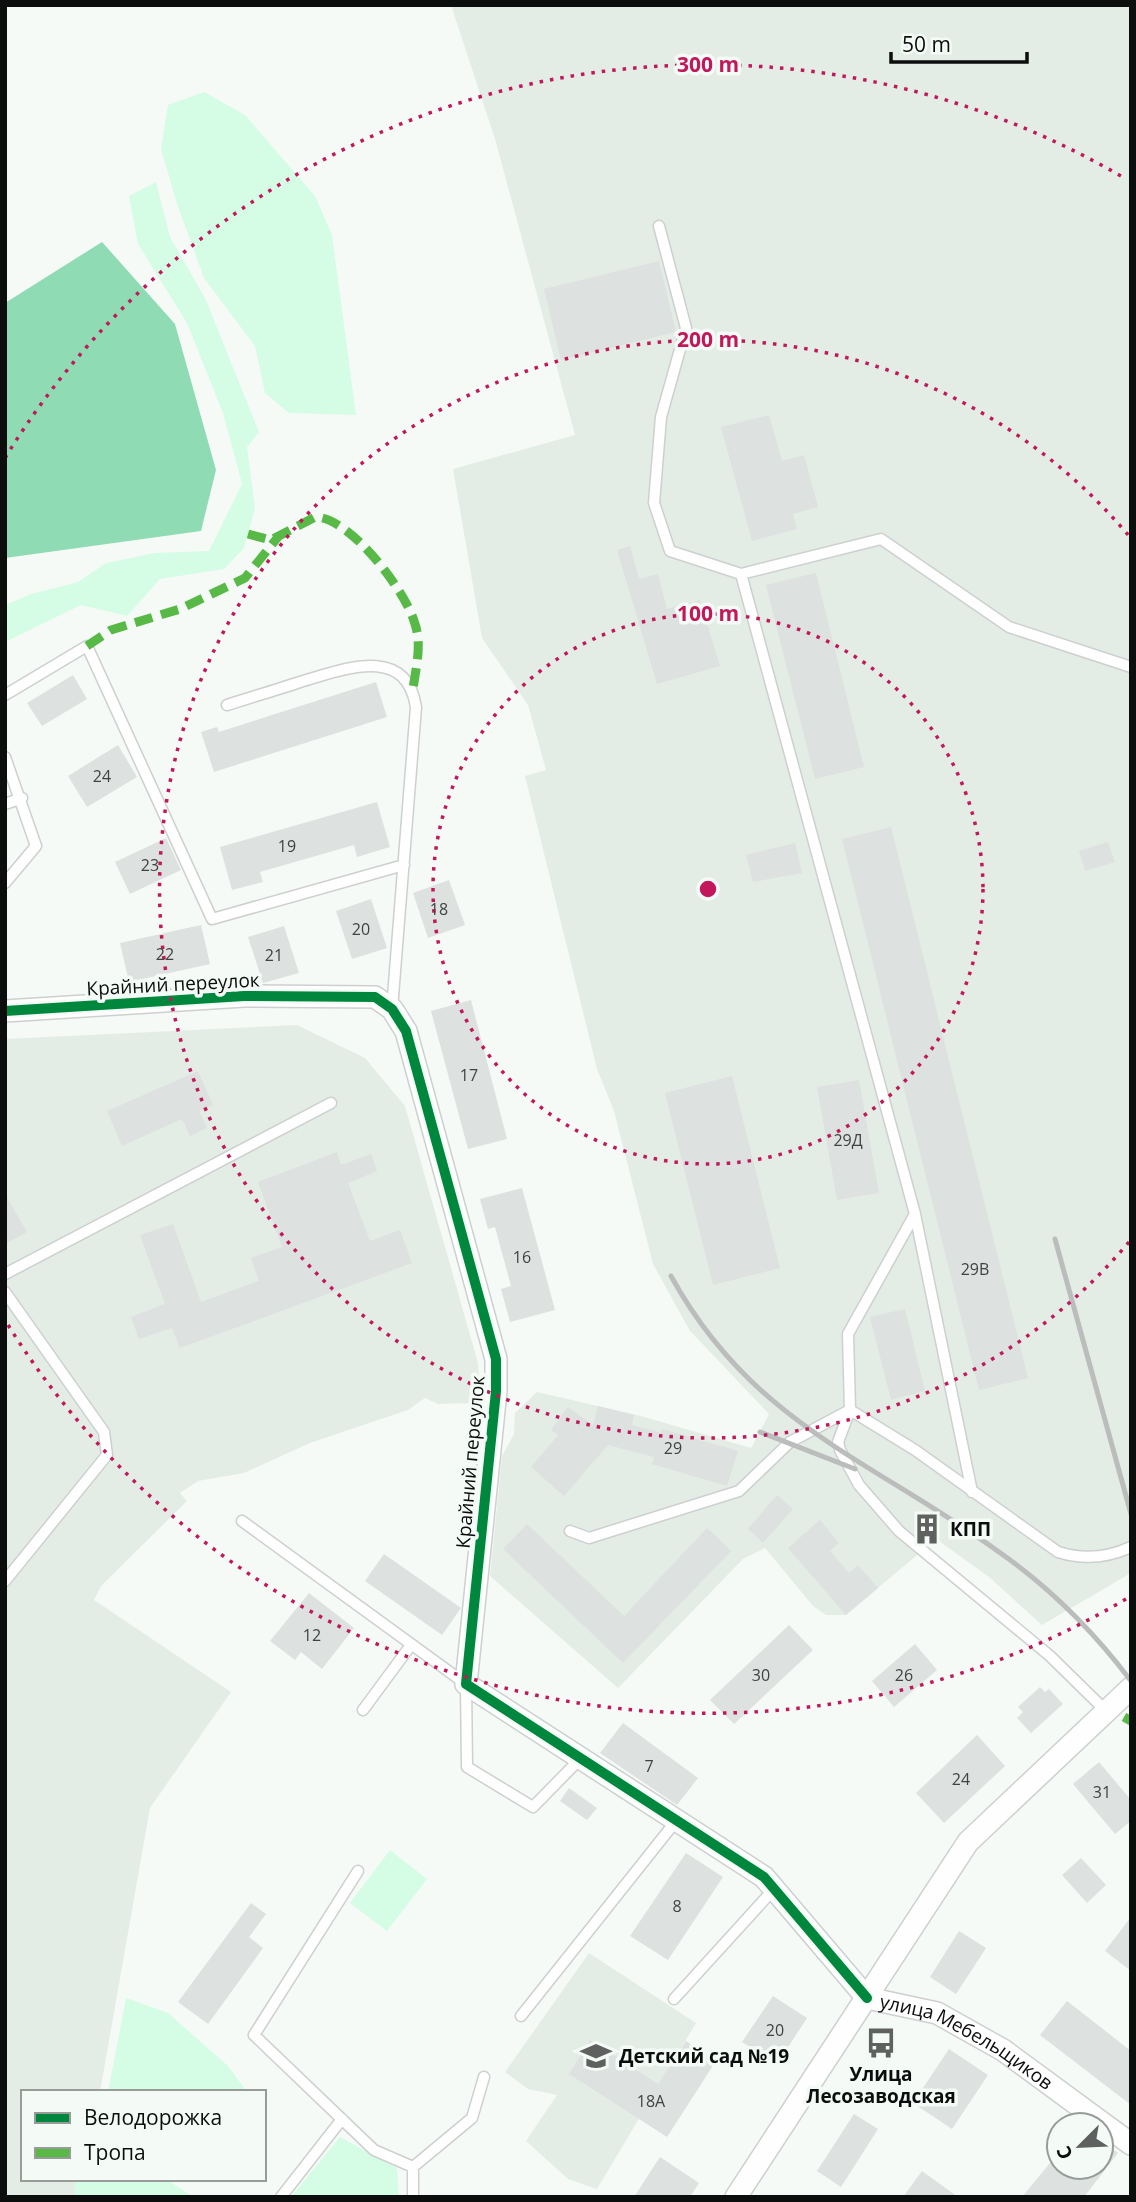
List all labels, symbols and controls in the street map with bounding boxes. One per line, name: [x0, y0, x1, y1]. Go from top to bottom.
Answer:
scale bar: [891, 21, 1028, 65]
text: 50 m: [902, 30, 951, 58]
text: 300 m: [677, 50, 739, 78]
text: 200 m: [677, 325, 739, 353]
text: 100 m: [677, 599, 739, 627]
house number: 24: [93, 765, 111, 787]
house number: 19: [278, 835, 296, 857]
house number: 23: [141, 854, 159, 876]
centre of rings: [696, 877, 720, 901]
house number: 18: [430, 898, 448, 920]
house number: 20: [352, 918, 370, 940]
house number: 22: [156, 943, 174, 965]
house number: 21: [265, 944, 283, 966]
street label: Крайний переулок: [86, 966, 260, 1002]
house number: 17: [460, 1064, 478, 1086]
house number: 29Д: [833, 1129, 863, 1151]
house number: 16: [513, 1246, 531, 1268]
house number: 29В: [961, 1258, 989, 1280]
street label: Крайний переулок: [449, 1374, 491, 1549]
house number: 29: [664, 1437, 682, 1459]
building icon: КПП: [910, 1512, 944, 1546]
place label: КПП: [950, 1516, 991, 1542]
house number: 12: [303, 1624, 321, 1646]
house number: 30: [752, 1664, 770, 1686]
house number: 26: [895, 1664, 913, 1686]
house number: 7: [644, 1755, 654, 1777]
house number: 24: [952, 1768, 970, 1790]
house number: 31: [1093, 1781, 1111, 1803]
house number: 8: [672, 1895, 682, 1917]
street label: улица Мебельщиков: [877, 1988, 1059, 2096]
house number: 20: [766, 2019, 784, 2041]
bus stop icon: Улица Лесозаводская: [864, 2026, 898, 2060]
school or university icon: Детский сад №19: [579, 2039, 613, 2073]
place label: Детский сад №19: [619, 2043, 789, 2069]
place label: Улица Лесозаводская: [806, 2061, 956, 2109]
legend: [21, 2090, 266, 2181]
house number: 18А: [637, 2090, 666, 2112]
text: Велодорожка: [84, 2103, 222, 2131]
north arrow: [1045, 2111, 1115, 2181]
text: Тропа: [84, 2138, 146, 2166]
text: С: [1050, 2142, 1079, 2164]

